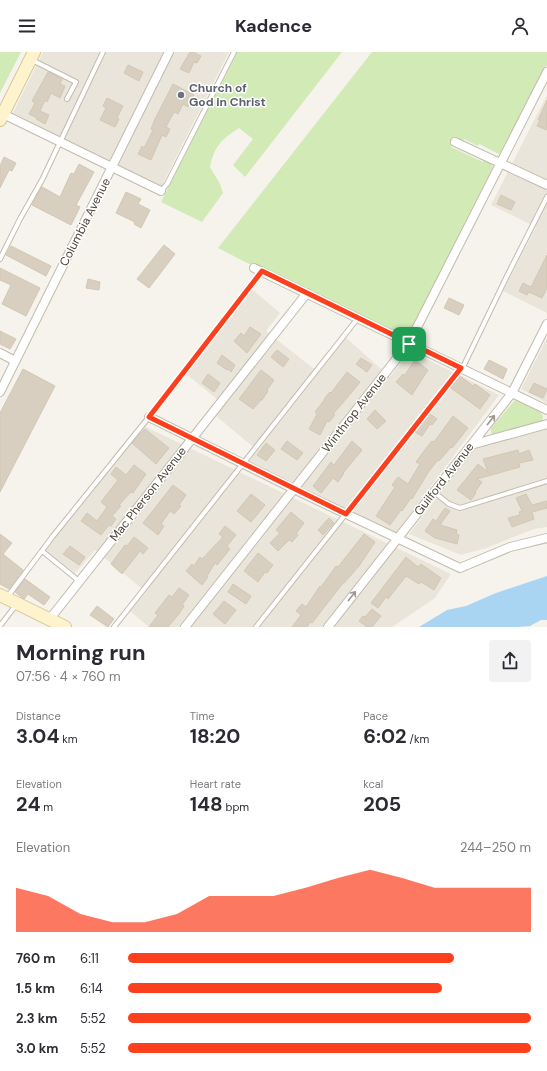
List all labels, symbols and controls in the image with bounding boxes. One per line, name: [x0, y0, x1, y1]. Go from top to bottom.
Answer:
text: Kadence: [235, 14, 312, 38]
icon: menu: [16, 15, 38, 37]
icon: person: [509, 15, 531, 37]
place label: Church of God in Christ: [189, 80, 266, 110]
marker: Church of God in Christ: [176, 90, 186, 100]
street label: Columbia Avenue: [56, 175, 114, 269]
pin: [392, 327, 426, 361]
icon: arrive: [398, 333, 420, 355]
street label: Winthrop Avenue: [318, 370, 390, 456]
one-way arrow: [486, 414, 495, 425]
street label: Guilford Avenue: [411, 439, 478, 519]
street label: Mac Pherson Avenue: [106, 443, 190, 545]
one-way arrow: [348, 591, 356, 602]
text: Morning run: [16, 638, 146, 667]
button: share: [489, 640, 531, 682]
text: 07:56 · 4 × 760 m: [16, 668, 121, 685]
text: Distance: [16, 709, 61, 723]
text: Time: [190, 709, 215, 723]
text: Pace: [363, 709, 388, 723]
text: 3.04: [16, 723, 59, 749]
text: 18:20: [190, 723, 240, 749]
text: 6:02: [363, 723, 407, 749]
text: km: [59, 732, 78, 746]
text: /km: [407, 732, 429, 746]
text: Elevation: [16, 777, 62, 791]
text: Heart rate: [190, 777, 241, 791]
text: kcal: [363, 777, 383, 791]
text: 24: [16, 791, 40, 817]
text: 148: [190, 791, 223, 817]
text: 205: [363, 791, 401, 817]
text: m: [40, 800, 53, 814]
text: bpm: [223, 800, 249, 814]
text: Elevation: [16, 839, 70, 856]
text: 244–250 m: [460, 839, 531, 856]
text: 760 m: [16, 950, 56, 967]
text: 6:11: [80, 950, 99, 967]
text: 1.5 km: [16, 980, 55, 997]
text: 6:14: [80, 980, 103, 997]
text: 2.3 km: [16, 1010, 57, 1027]
text: 5:52: [80, 1010, 106, 1027]
text: 3.0 km: [16, 1040, 59, 1057]
text: 5:52: [80, 1040, 106, 1057]

